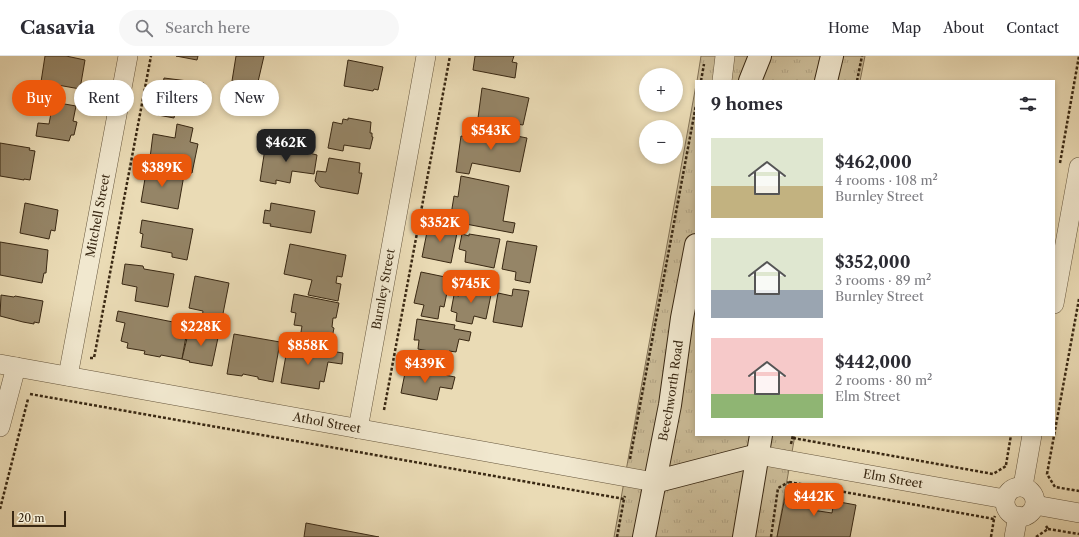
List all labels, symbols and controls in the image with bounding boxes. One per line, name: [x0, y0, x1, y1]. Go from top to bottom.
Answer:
search box: [119, 10, 399, 46]
text: Casavia: [20, 16, 95, 39]
icon: search: [133, 17, 155, 39]
text: Search here: [165, 18, 250, 37]
text: Home: [828, 19, 869, 37]
text: Map: [891, 19, 921, 37]
text: About: [943, 19, 984, 37]
text: Contact: [1006, 19, 1059, 37]
map controls: [639, 68, 683, 164]
button: +: [639, 68, 683, 112]
chip: Buy: [12, 80, 66, 116]
chip: Rent: [74, 80, 134, 116]
chip: Filters: [142, 80, 212, 116]
chip: New: [220, 80, 279, 116]
icon: filters: [1017, 93, 1039, 115]
text: 9 homes: [711, 94, 783, 114]
pin: $543K: [463, 117, 519, 151]
button: −: [639, 120, 683, 164]
text: $543K: [471, 122, 511, 138]
pin: $462K: [258, 129, 314, 163]
text: $462K: [266, 134, 306, 150]
text: $462,000: [835, 152, 912, 172]
pin: $389K: [134, 154, 190, 188]
icon: home: [743, 154, 791, 202]
text: $389K: [142, 159, 182, 175]
street label: Mitchell Street: [82, 172, 113, 259]
text: 4 rooms · 108 m²: [835, 172, 938, 188]
text: Burnley Street: [835, 188, 924, 204]
pin: $352K: [412, 209, 468, 243]
text: $352K: [420, 214, 460, 230]
street label: Burnley Street: [368, 247, 398, 331]
text: $352,000: [835, 252, 910, 272]
icon: home: [743, 254, 791, 302]
pin: $745K: [443, 270, 499, 304]
text: 3 rooms · 89 m²: [835, 272, 931, 288]
text: $745K: [452, 275, 490, 291]
text: Burnley Street: [835, 288, 924, 304]
pin: $228K: [173, 313, 229, 347]
text: $228K: [180, 318, 222, 334]
pin: $858K: [280, 332, 336, 366]
text: $858K: [288, 337, 328, 353]
street label: Beechworth Road: [655, 338, 686, 442]
pin: $439K: [397, 350, 453, 384]
text: $442,000: [835, 352, 912, 372]
icon: home: [743, 354, 791, 402]
text: $439K: [405, 355, 445, 371]
text: 2 rooms · 80 m²: [835, 372, 932, 388]
text: Elm Street: [835, 388, 900, 404]
street label: Athol Street: [291, 409, 363, 436]
street label: Elm Street: [862, 466, 925, 491]
pin: $442K: [786, 483, 842, 517]
text: $442K: [794, 488, 834, 504]
scale bar: [12, 509, 66, 528]
text: 20 m: [18, 511, 44, 525]

